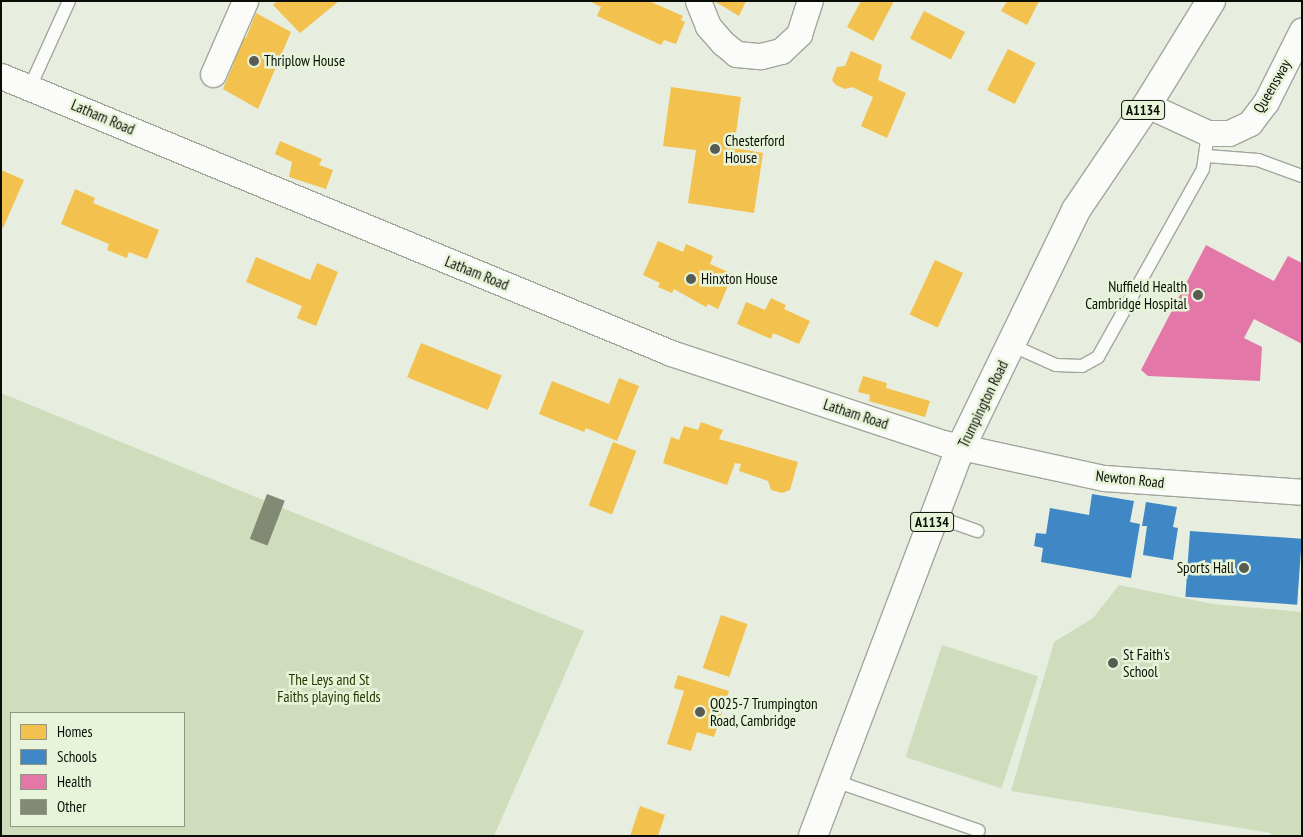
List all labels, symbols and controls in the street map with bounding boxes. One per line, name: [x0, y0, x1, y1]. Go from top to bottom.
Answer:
place label: Thriplow House: [264, 52, 345, 70]
marker: Thriplow House: [248, 55, 260, 67]
street label: Queensway: [1249, 56, 1295, 116]
street label: Latham Road: [69, 96, 137, 138]
road number: A1134: [1120, 98, 1166, 122]
place label: Chesterford House: [725, 131, 785, 166]
marker: Chesterford House: [709, 143, 721, 155]
street label: Latham Road: [442, 252, 512, 294]
place label: Hinxton House: [701, 270, 778, 288]
marker: Hinxton House: [685, 273, 697, 285]
place label: Nuffield Health Cambridge Hospital: [1085, 277, 1187, 312]
marker: Nuffield Health Cambridge Hospital: [1191, 288, 1205, 302]
street label: Trumpington Road: [954, 358, 1012, 450]
street label: Latham Road: [821, 395, 891, 433]
street label: Newton Road: [1095, 466, 1165, 492]
road number: A1134: [910, 511, 954, 534]
place label: Sports Hall: [1177, 559, 1234, 577]
marker: Sports Hall: [1238, 562, 1250, 574]
place label: St Faith's School: [1123, 645, 1170, 680]
marker: St Faith's School: [1107, 657, 1119, 669]
park label: The Leys and St Faiths playing fields: [277, 670, 381, 705]
place label: Q025-7 Trumpington Road, Cambridge: [710, 694, 819, 729]
marker: Q025-7 Trumpington Road, Cambridge: [694, 706, 706, 718]
legend: [10, 712, 185, 827]
text: Homes: [57, 722, 93, 741]
text: Schools: [57, 747, 97, 766]
text: Health: [57, 772, 91, 791]
text: Other: [57, 797, 86, 816]

